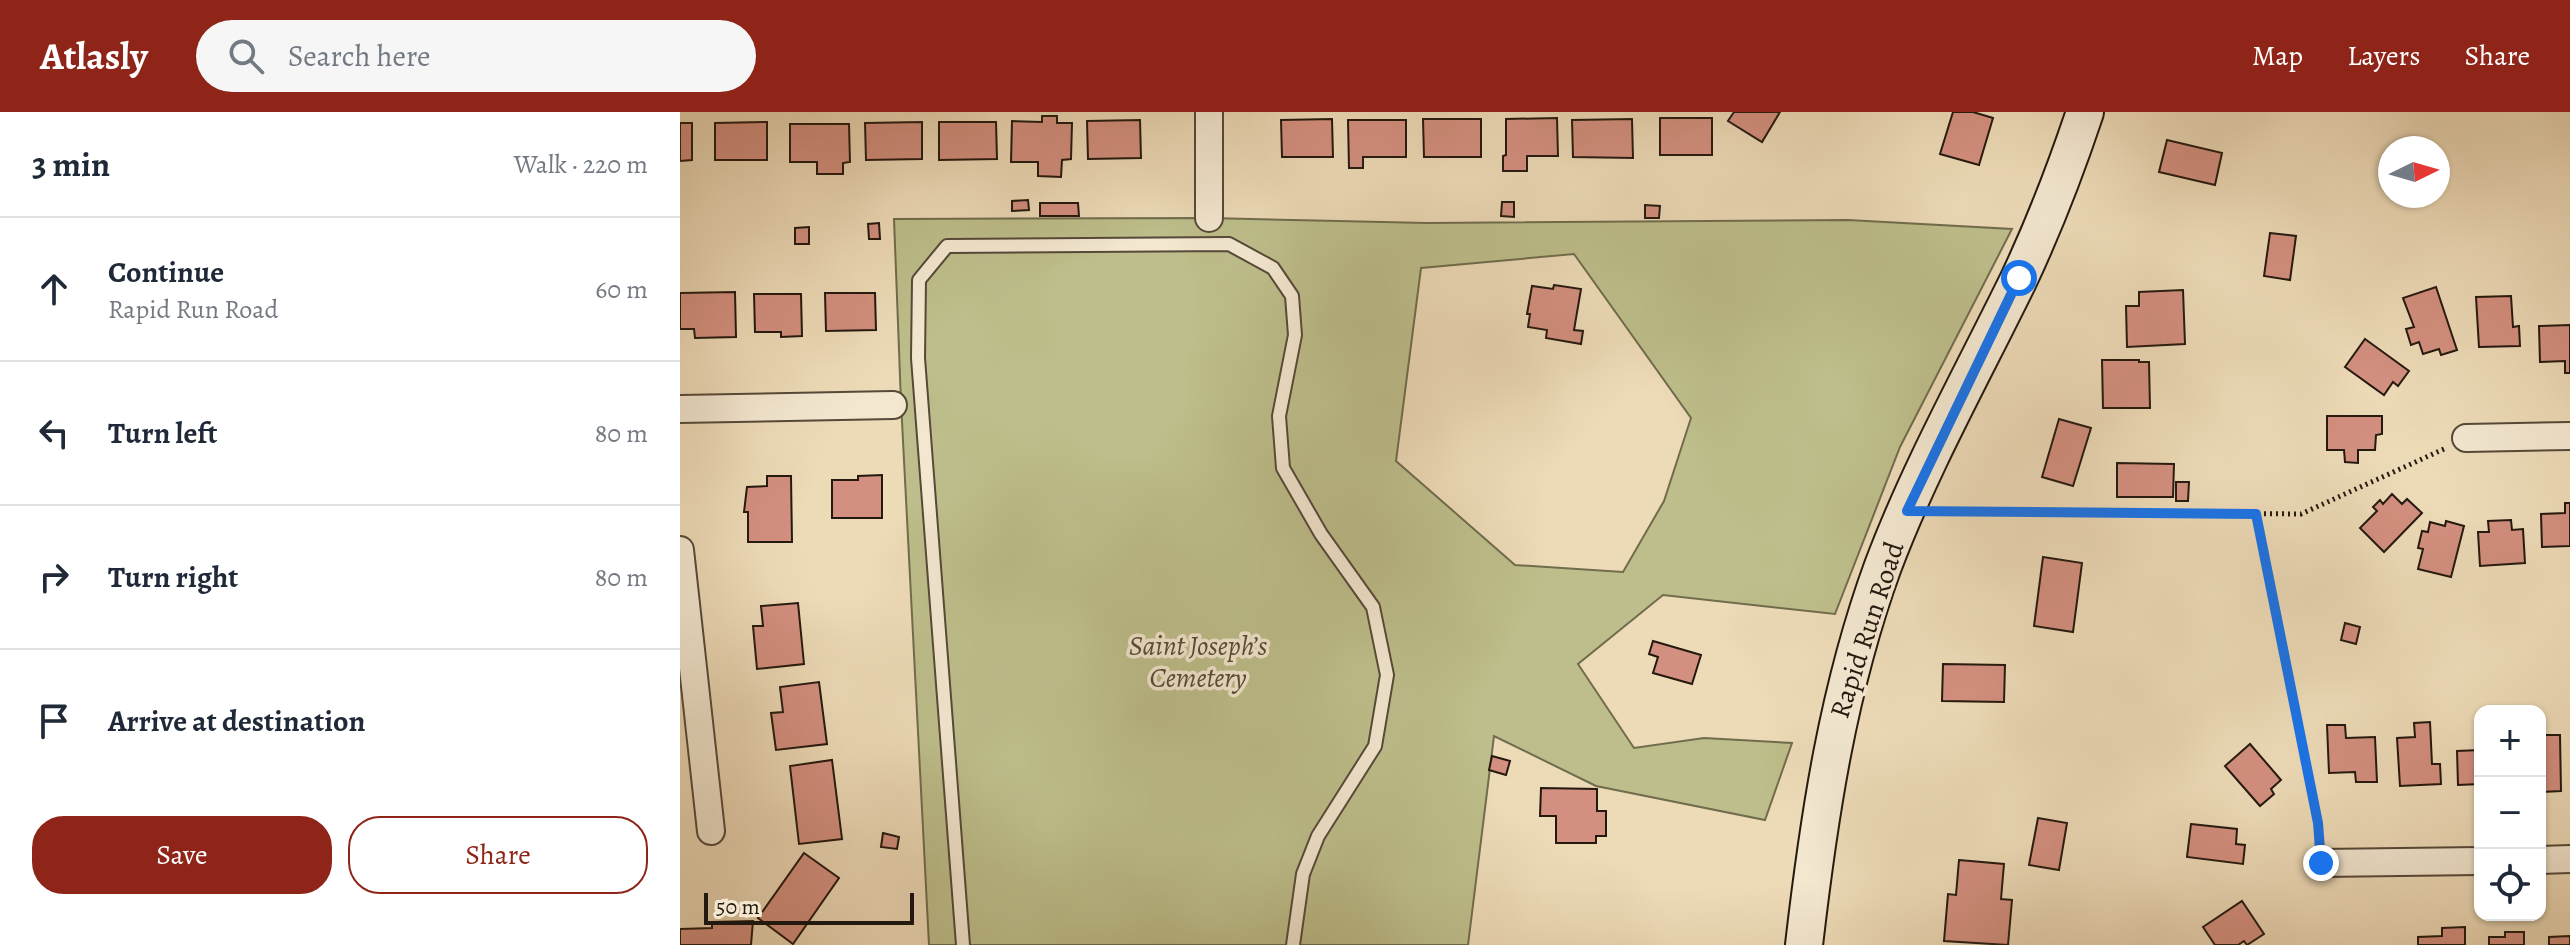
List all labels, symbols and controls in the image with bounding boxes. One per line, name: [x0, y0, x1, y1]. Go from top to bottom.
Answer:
search box: [196, 20, 756, 92]
text: Atlasly: [40, 30, 148, 82]
icon: search: [224, 34, 268, 78]
text: Search here: [288, 36, 431, 76]
text: Map: [2252, 37, 2303, 75]
text: Layers: [2347, 37, 2420, 75]
text: Share: [2464, 37, 2530, 75]
north arrow: [2378, 136, 2450, 208]
text: 3 min: [32, 141, 110, 188]
text: Walk · 220 m: [514, 147, 648, 182]
text: Continue: [108, 252, 224, 292]
route start: [2001, 260, 2037, 296]
icon: ahead: [32, 267, 76, 311]
text: 60 m: [595, 272, 648, 307]
text: Rapid Run Road: [108, 292, 278, 327]
icon: left: [32, 411, 76, 455]
text: Turn left: [108, 413, 217, 453]
text: 80 m: [595, 416, 648, 451]
street label: Rapid Run Road: [1821, 536, 1914, 723]
icon: right: [32, 555, 76, 599]
text: Turn right: [108, 557, 238, 597]
text: 80 m: [595, 560, 648, 595]
park label: Saint Joseph’s Cemetery: [1129, 627, 1268, 697]
icon: arrive: [32, 699, 76, 743]
text: Arrive at destination: [108, 701, 365, 741]
map controls: [2474, 705, 2546, 921]
button: +: [2474, 705, 2546, 777]
button: −: [2474, 777, 2546, 849]
button: Save: [32, 816, 332, 894]
button: Share: [348, 816, 648, 894]
route end: [2303, 845, 2339, 881]
button: locate: [2474, 849, 2546, 921]
scale bar: [704, 889, 914, 925]
text: 50 m: [716, 892, 760, 922]

